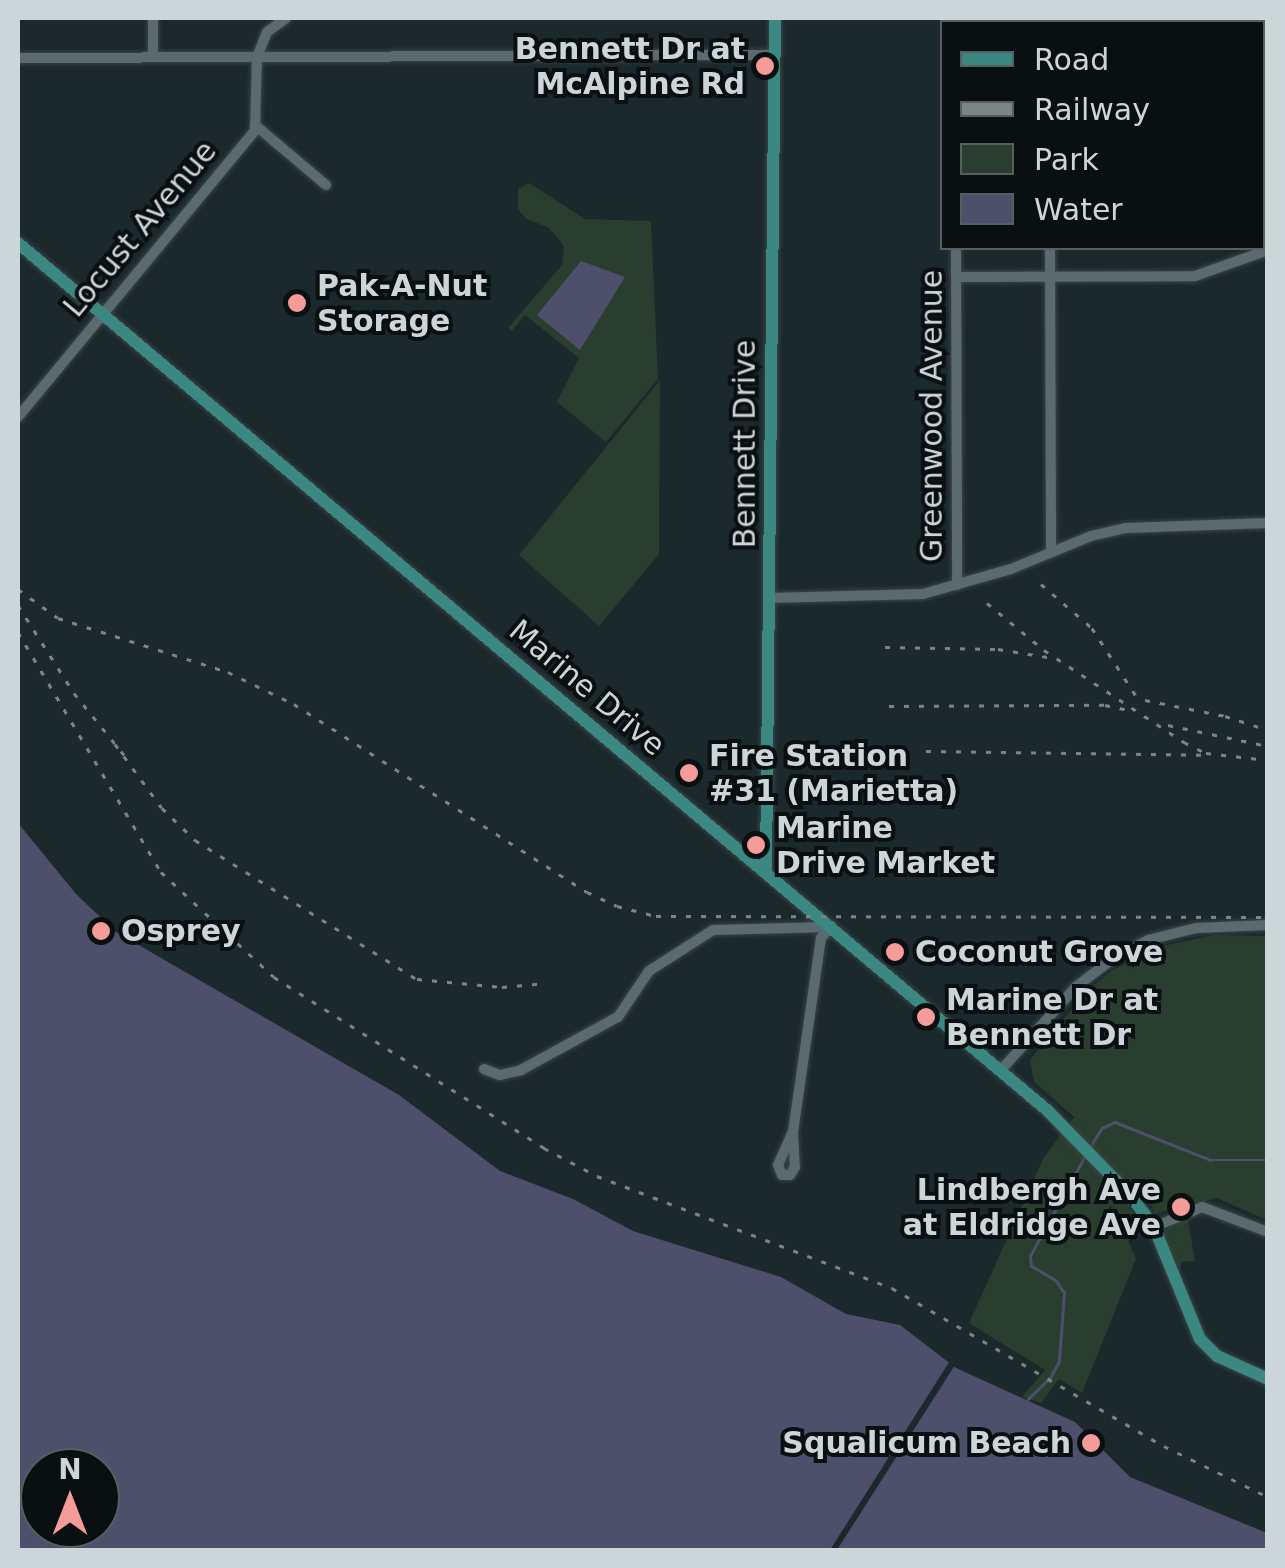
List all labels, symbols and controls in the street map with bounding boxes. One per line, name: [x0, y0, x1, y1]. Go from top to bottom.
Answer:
legend: [940, 20, 1265, 250]
place label: Bennett Dr at McAlpine Rd: [515, 31, 745, 102]
text: Road: [1034, 42, 1109, 77]
marker: Bennett Dr at McAlpine Rd: [754, 55, 776, 77]
text: Railway: [1034, 92, 1150, 127]
street label: Locust Avenue: [56, 134, 224, 324]
text: Park: [1034, 142, 1099, 177]
text: Water: [1034, 192, 1123, 227]
place label: Pak-A-Nut Storage: [317, 268, 487, 338]
street label: Greenwood Avenue: [914, 270, 950, 562]
marker: Pak-A-Nut Storage: [286, 292, 308, 314]
street label: Bennett Drive: [727, 340, 763, 548]
street label: Marine Drive: [502, 613, 672, 763]
place label: Fire Station #31 (Marietta): [709, 738, 958, 808]
marker: Fire Station #31 (Marietta): [678, 762, 700, 784]
place label: Marine Drive Market: [776, 810, 995, 880]
marker: Marine Drive Market: [745, 834, 767, 856]
place label: Osprey: [121, 913, 241, 949]
marker: Osprey: [90, 920, 112, 942]
place label: Coconut Grove: [915, 934, 1163, 970]
marker: Coconut Grove: [884, 941, 906, 963]
place label: Marine Dr at Bennett Dr: [946, 982, 1158, 1052]
marker: Marine Dr at Bennett Dr: [915, 1006, 937, 1028]
place label: Lindbergh Ave at Eldridge Ave: [903, 1172, 1161, 1242]
marker: Lindbergh Ave at Eldridge Ave: [1170, 1196, 1192, 1218]
place label: Squalicum Beach: [782, 1425, 1071, 1461]
marker: Squalicum Beach: [1080, 1432, 1102, 1454]
north arrow: [20, 1448, 120, 1548]
text: N: [58, 1453, 82, 1486]

